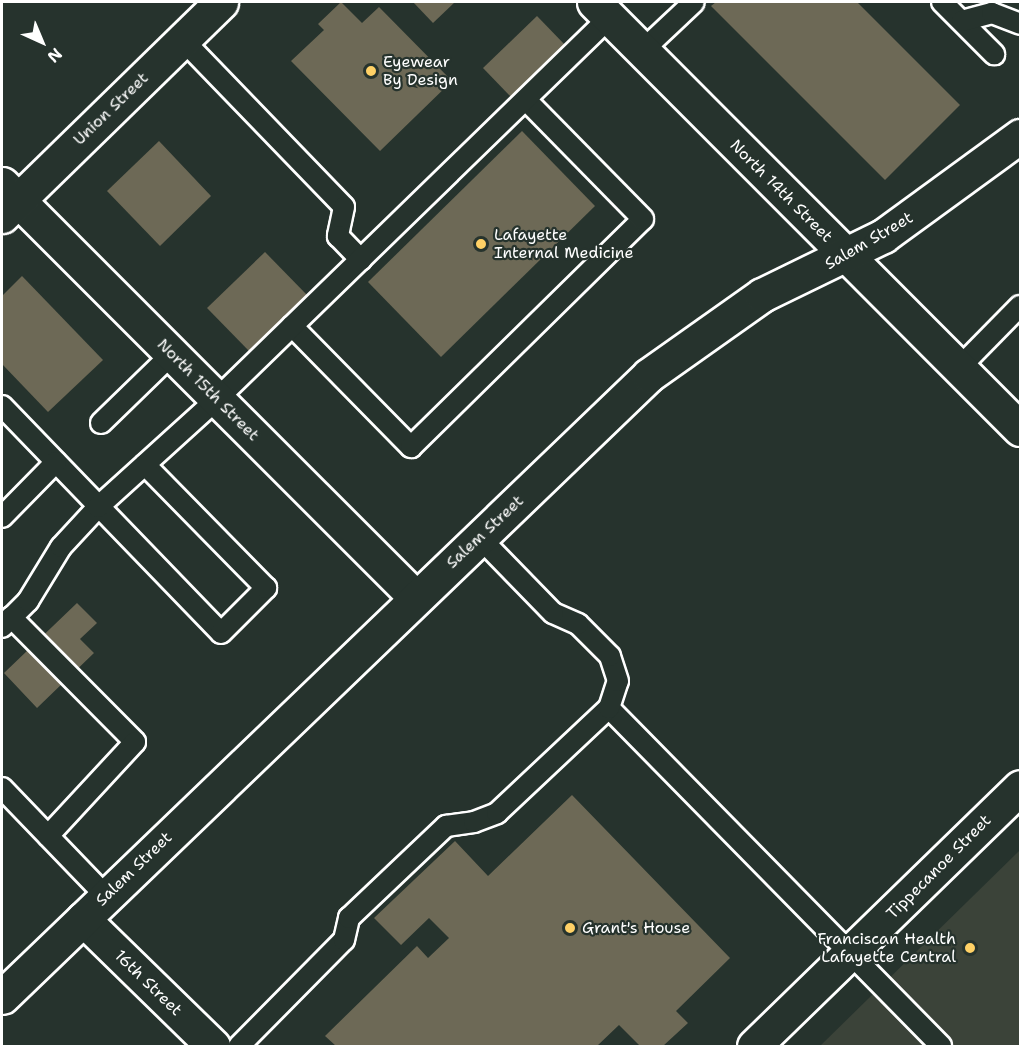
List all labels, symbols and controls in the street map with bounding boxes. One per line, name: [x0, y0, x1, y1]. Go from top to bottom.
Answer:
north arrow: [12, 12, 72, 72]
text: N: [43, 43, 67, 67]
place label: Eyewear By Design: [383, 52, 458, 90]
marker: Eyewear By Design: [364, 64, 378, 78]
street label: Union Street: [70, 69, 152, 149]
street label: North 14th Street: [726, 136, 836, 246]
street label: Salem Street: [822, 208, 916, 274]
place label: Lafayette Internal Medicine: [494, 225, 633, 263]
marker: Lafayette Internal Medicine: [472, 235, 490, 253]
street label: North 15th Street: [153, 335, 263, 445]
street label: Salem Street: [442, 491, 528, 573]
street label: Tippecanoe Street: [883, 811, 995, 923]
street label: Salem Street: [92, 828, 176, 910]
place label: Grant's House: [582, 918, 690, 938]
marker: Grant's House: [563, 921, 577, 935]
place label: Franciscan Health Lafayette Central: [817, 929, 956, 967]
marker: Franciscan Health Lafayette Central: [961, 939, 979, 957]
street label: 16th Street: [110, 946, 186, 1020]

